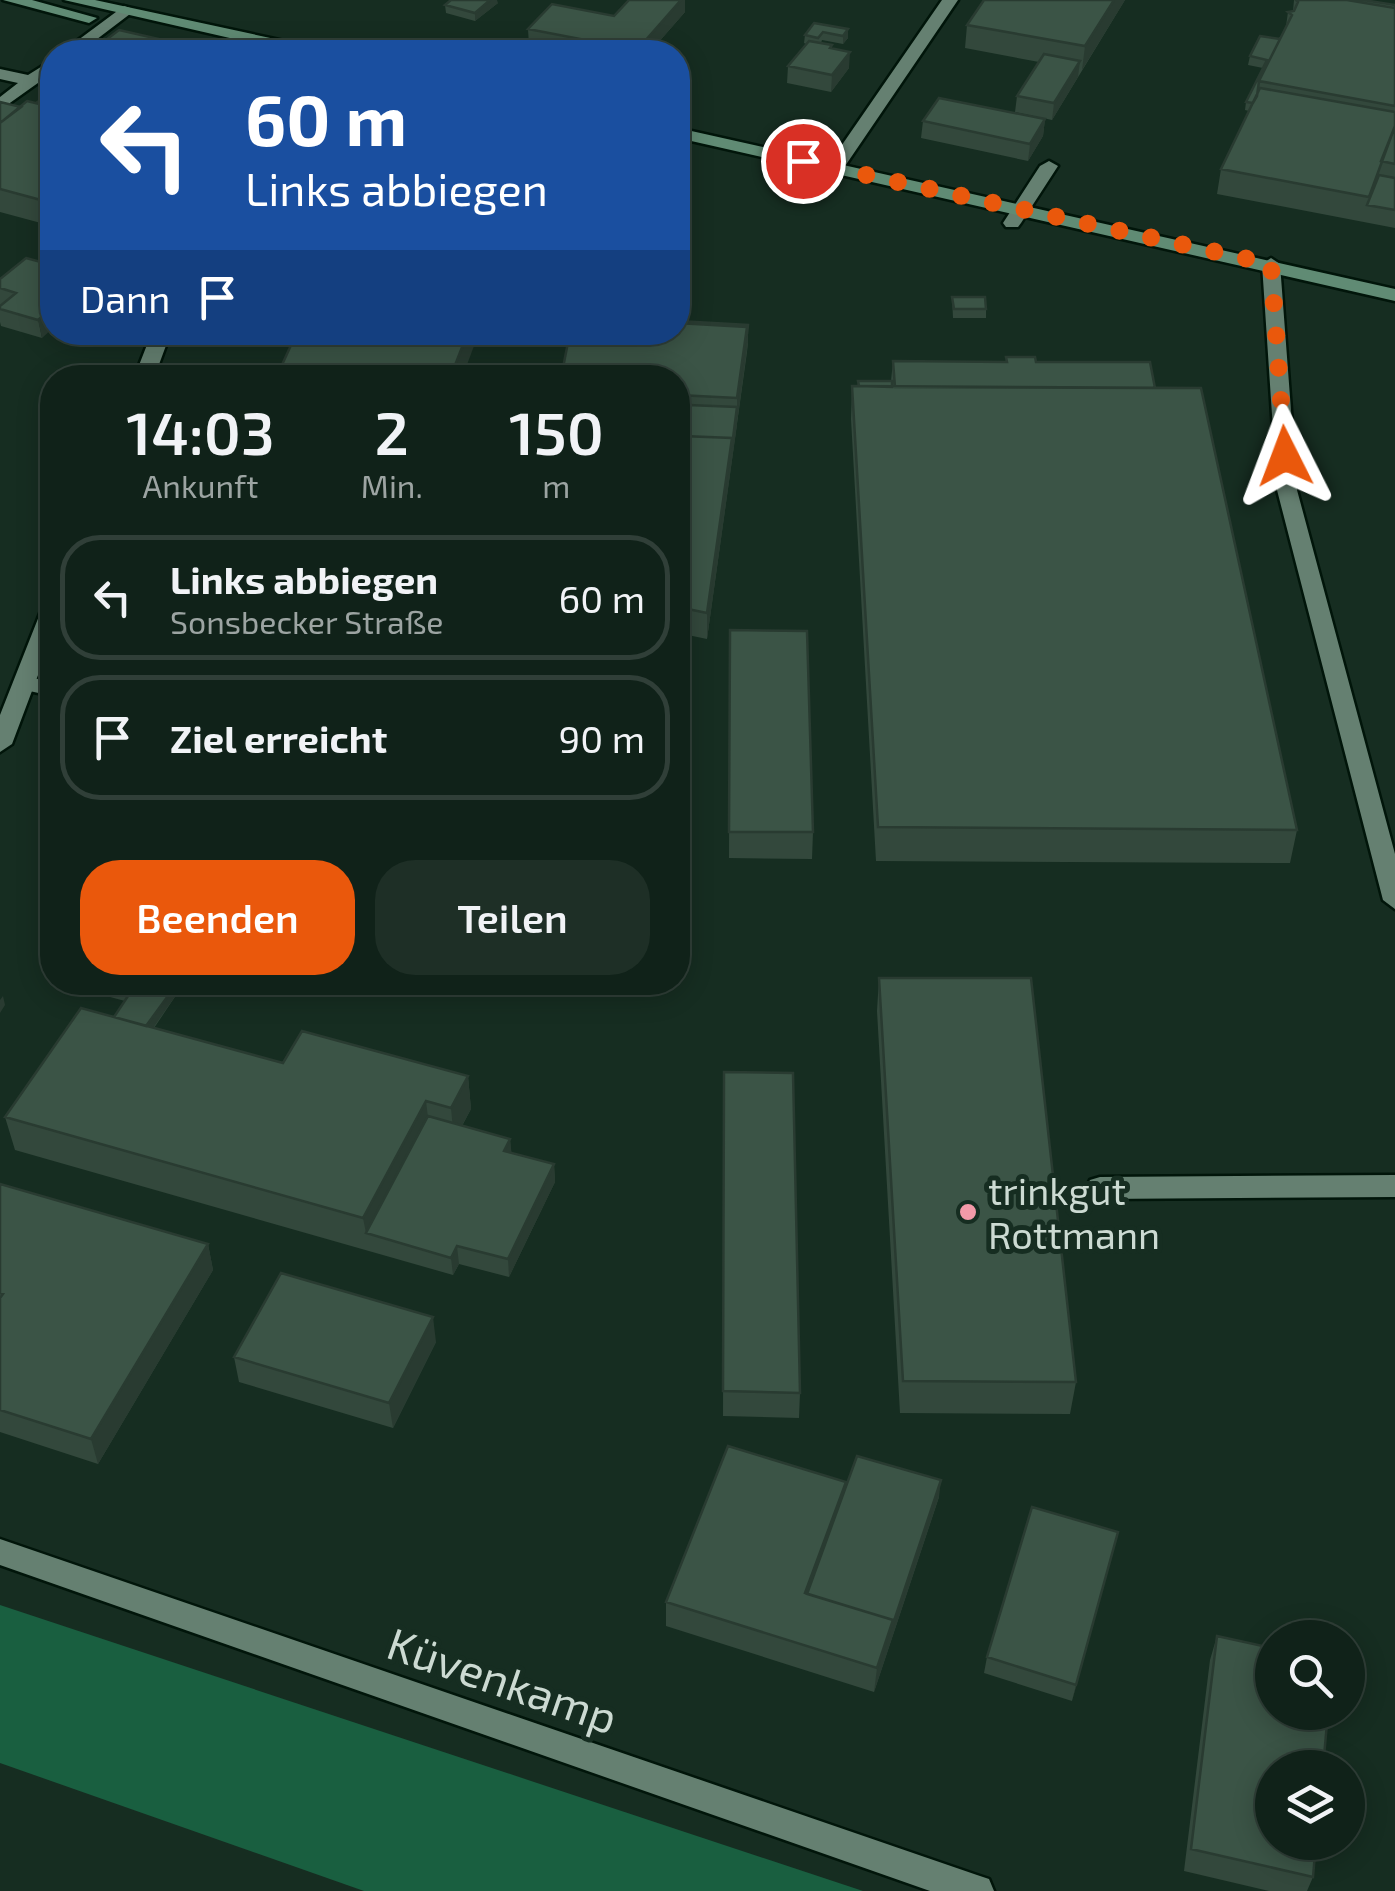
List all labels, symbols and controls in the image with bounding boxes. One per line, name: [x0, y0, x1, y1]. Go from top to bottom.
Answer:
text: 60 m: [245, 76, 407, 160]
icon: left: [80, 80, 210, 210]
pin: [761, 119, 846, 204]
icon: arrive: [776, 134, 831, 189]
text: Links abbiegen: [245, 161, 548, 215]
icon: arrive: [190, 270, 245, 325]
text: Dann: [80, 275, 170, 321]
text: 14:03: [126, 395, 275, 467]
text: 2: [375, 395, 409, 467]
text: 150: [509, 395, 604, 467]
position arrow: [1233, 404, 1337, 508]
text: Ankunft: [142, 466, 258, 504]
text: Min.: [361, 466, 423, 504]
text: m: [542, 466, 570, 504]
text: Links abbiegen: [170, 556, 438, 602]
icon: left: [85, 570, 140, 625]
text: 60 m: [559, 575, 645, 621]
text: Sonsbecker Straße: [170, 602, 443, 640]
icon: arrive: [85, 710, 140, 765]
text: Ziel erreicht: [170, 715, 387, 761]
text: 90 m: [559, 715, 645, 761]
button: Beenden: [80, 860, 355, 975]
button: Teilen: [375, 860, 650, 975]
place label: trinkgut Rottmann: [988, 1167, 1160, 1257]
marker: trinkgut Rottmann: [957, 1201, 979, 1223]
street label: Küvenkamp: [381, 1615, 625, 1743]
map controls: [1255, 1620, 1365, 1860]
button: search: [1255, 1620, 1365, 1730]
button: layers: [1255, 1750, 1365, 1860]

